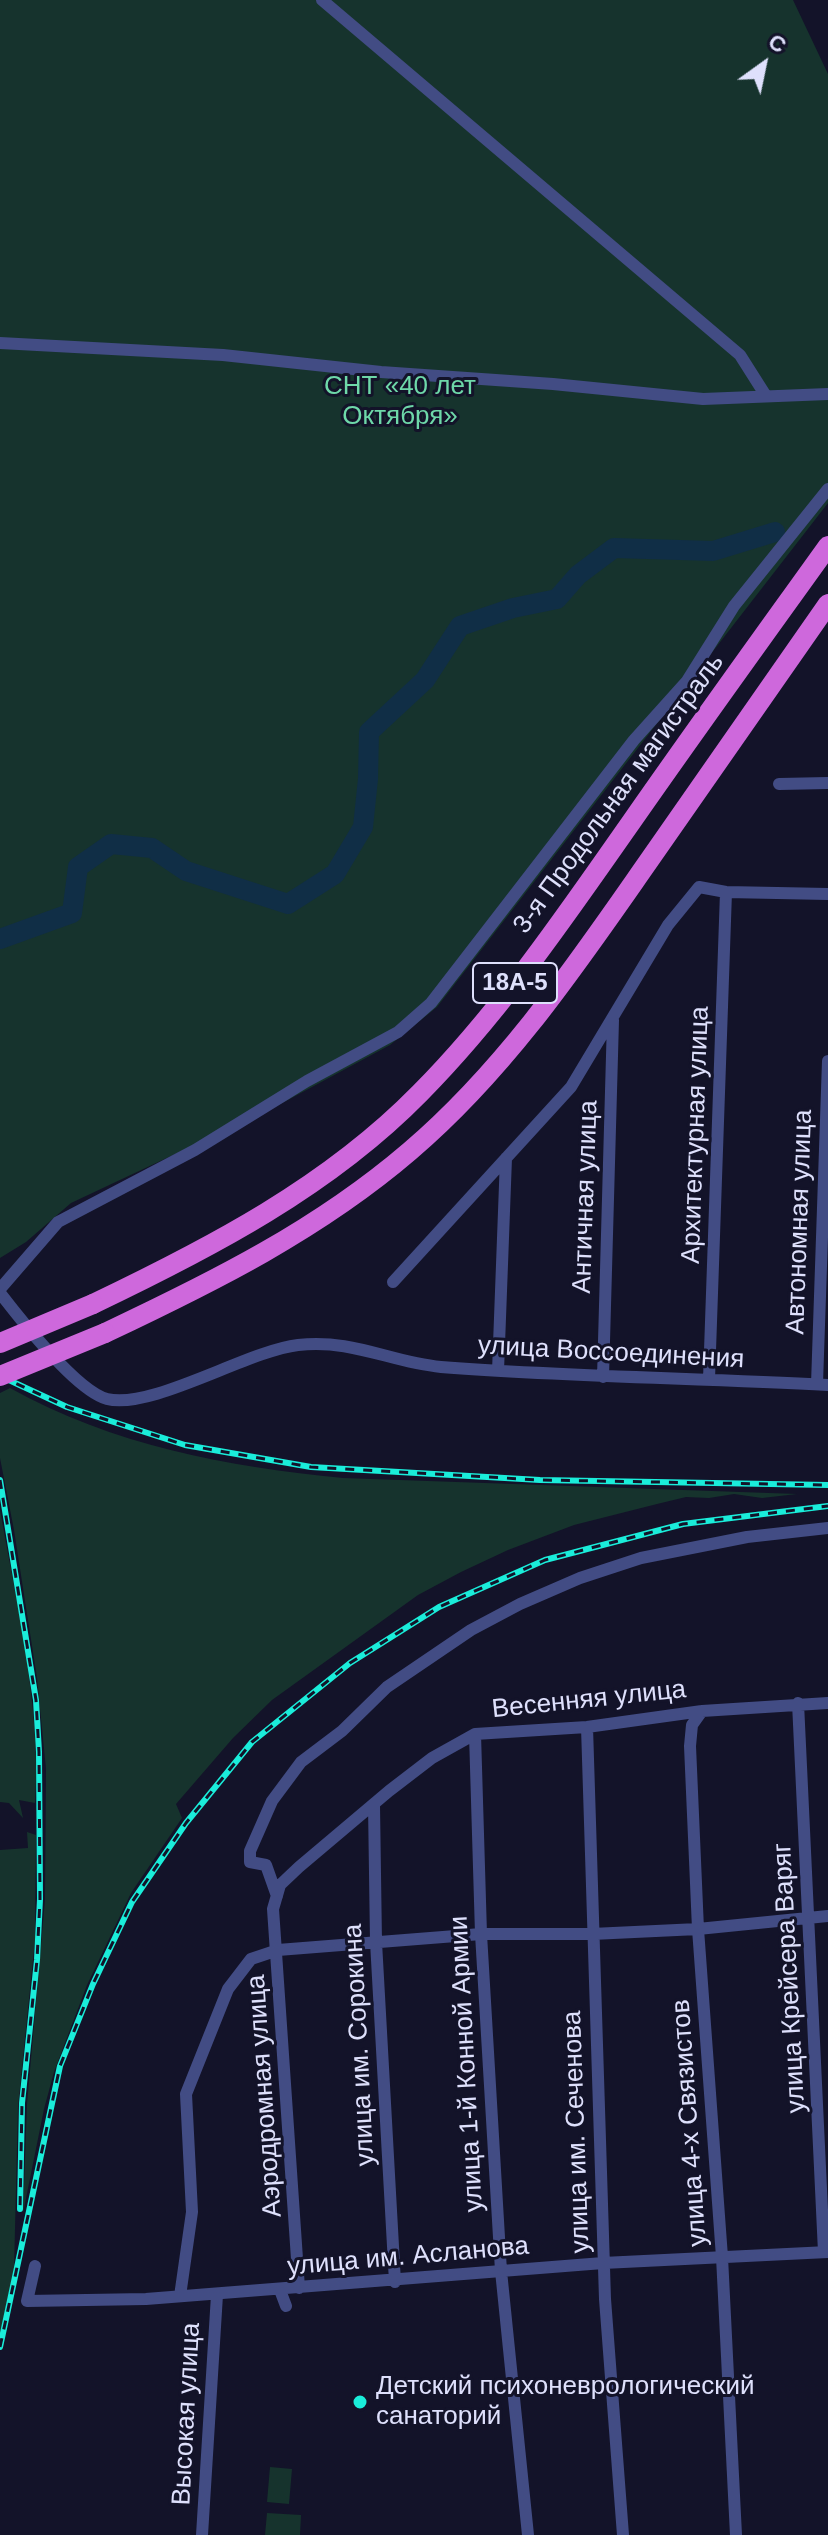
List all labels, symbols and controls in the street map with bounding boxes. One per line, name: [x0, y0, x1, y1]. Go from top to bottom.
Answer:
north arrow: [724, 24, 804, 104]
text: С: [764, 29, 791, 58]
park label: СНТ «40 лет Октября»: [324, 371, 476, 432]
street label: 3-я Продольная магистраль: [507, 648, 731, 940]
road number: 18А-5: [473, 963, 557, 1003]
street label: Архитектурная улица: [676, 1006, 716, 1264]
street label: Античная улица: [567, 1100, 605, 1294]
street label: Автономная улица: [780, 1109, 820, 1335]
street label: улица Воссоединения: [477, 1330, 745, 1376]
street label: Весенняя улица: [490, 1674, 688, 1726]
street label: улица Крейсера Варяг: [767, 1842, 813, 2114]
street label: улица 1-й Конной Армии: [444, 1915, 490, 2213]
street label: улица им. Сорокина: [338, 1923, 382, 2167]
street label: Аэродромная улица: [241, 1974, 289, 2218]
street label: улица 4-х Связистов: [666, 1998, 714, 2248]
street label: улица им. Сеченова: [557, 2010, 597, 2254]
street label: улица им. Асланова: [286, 2231, 530, 2283]
street label: Высокая улица: [167, 2322, 207, 2506]
place label: Детский психоневрологический санаторий: [376, 2371, 755, 2432]
marker: Детский психоневрологический санаторий: [351, 2393, 369, 2411]

